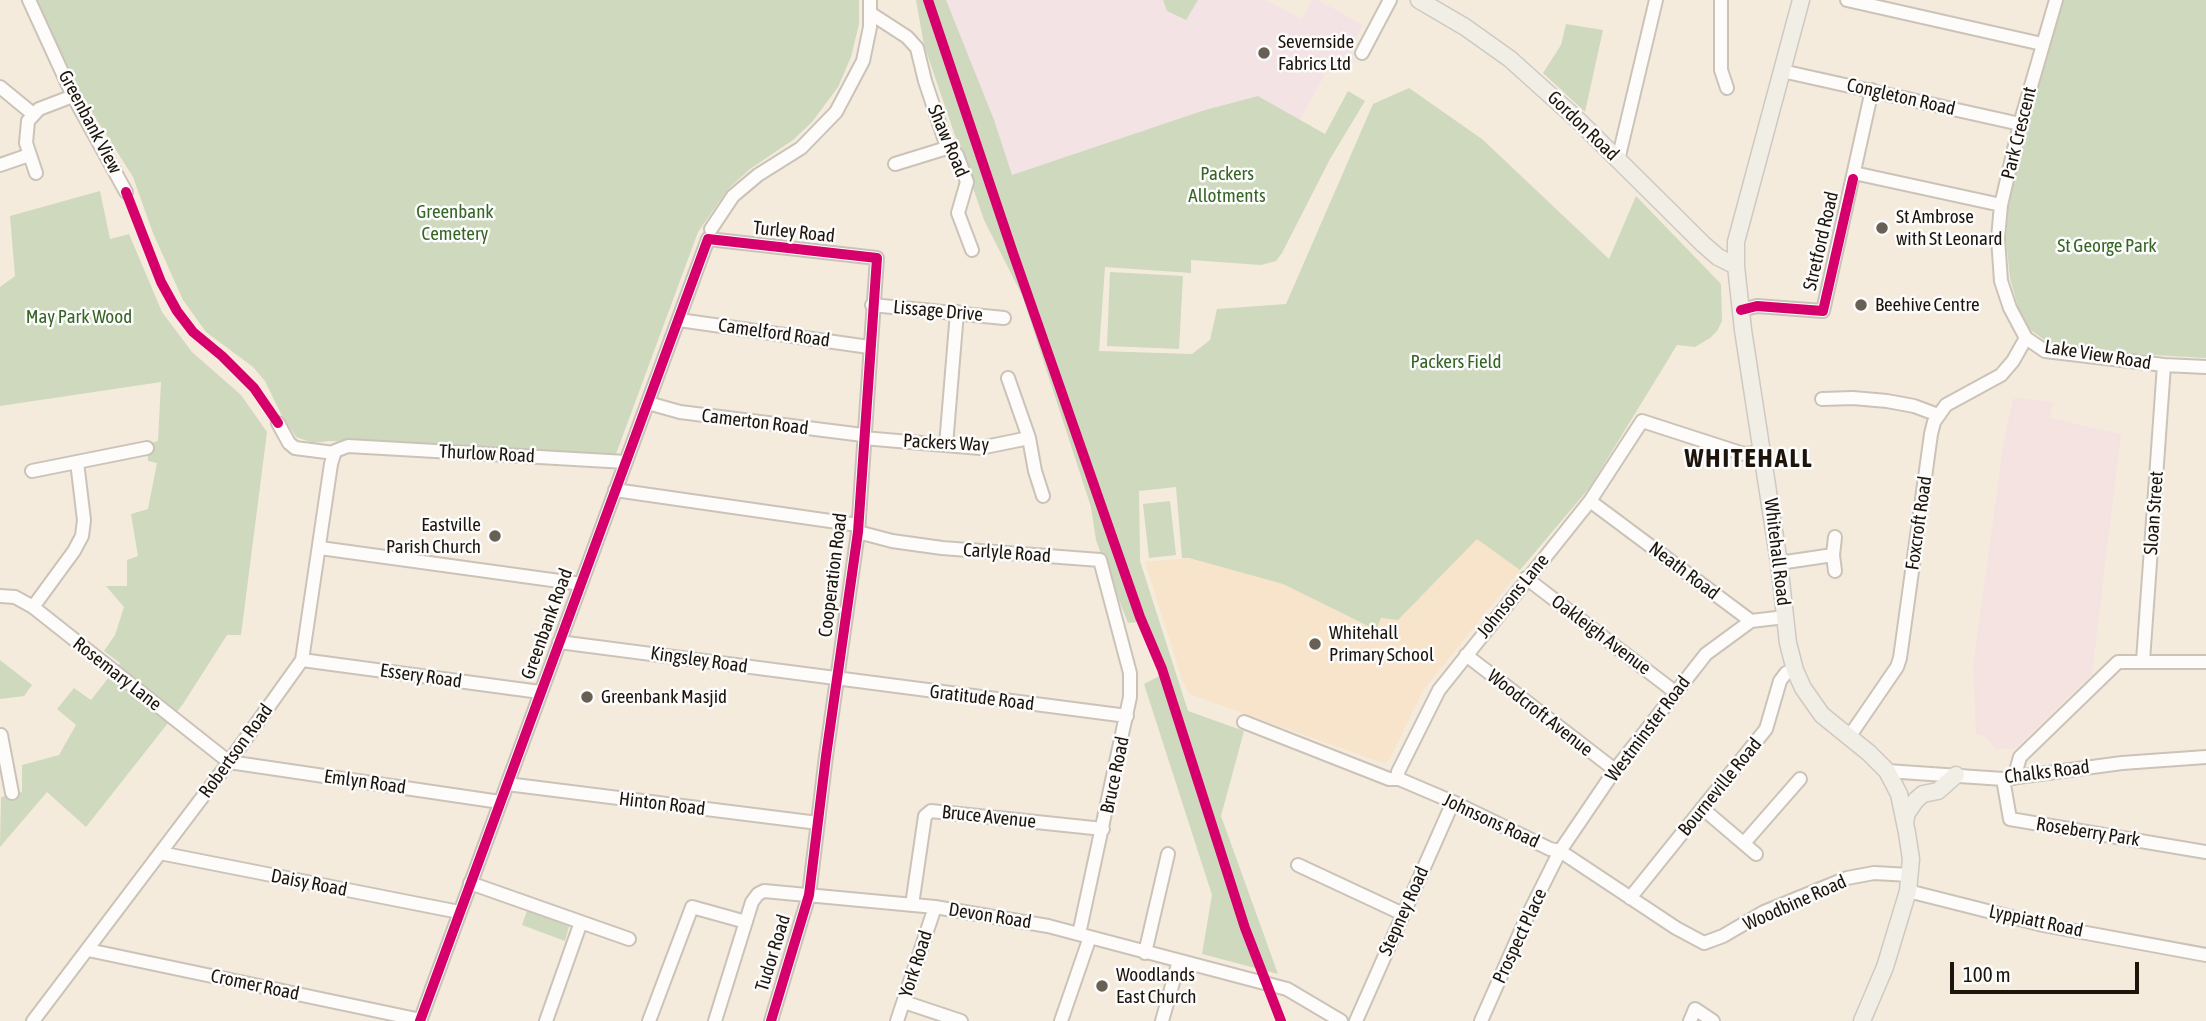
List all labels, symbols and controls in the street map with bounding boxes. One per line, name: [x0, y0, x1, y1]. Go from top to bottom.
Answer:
place label: Severnside Fabrics Ltd: [1278, 31, 1354, 75]
marker: Severnside Fabrics Ltd: [1256, 45, 1272, 61]
street label: Greenbank View: [53, 67, 127, 177]
street label: Congleton Road: [1845, 73, 1957, 121]
street label: Park Crescent: [1997, 85, 2041, 181]
street label: Gordon Road: [1542, 86, 1624, 166]
street label: Shaw Road: [923, 101, 973, 181]
park label: Packers Allotments: [1188, 163, 1266, 207]
street label: Stretford Road: [1799, 189, 1843, 293]
park label: Greenbank Cemetery: [416, 201, 494, 245]
place label: St Ambrose with St Leonard: [1896, 206, 2003, 250]
street label: Turley Road: [752, 216, 836, 248]
marker: St Ambrose with St Leonard: [1874, 220, 1890, 236]
park label: St George Park: [2057, 235, 2157, 257]
place label: Beehive Centre: [1875, 294, 1980, 316]
street label: Lissage Drive: [892, 296, 984, 326]
marker: Beehive Centre: [1853, 297, 1869, 313]
park label: May Park Wood: [26, 306, 132, 328]
street label: Camelford Road: [717, 314, 831, 352]
street label: Lake View Road: [2043, 335, 2153, 375]
park label: Packers Field: [1411, 351, 1501, 373]
street label: Camerton Road: [700, 404, 810, 440]
street label: Packers Way: [902, 429, 990, 457]
street label: Thurlow Road: [439, 440, 535, 468]
district label: WHITEHALL: [1686, 443, 1812, 475]
street label: Sloan Street: [2140, 470, 2168, 556]
street label: Foxcroft Road: [1901, 475, 1937, 571]
street label: Whitehall Road: [1759, 497, 1795, 607]
street label: Cooperation Road: [814, 512, 852, 638]
place label: Eastville Parish Church: [386, 514, 481, 558]
marker: Eastville Parish Church: [487, 528, 503, 544]
street label: Neath Road: [1644, 537, 1724, 605]
street label: Carlyle Road: [962, 539, 1052, 567]
street label: Johnsons Lane: [1472, 549, 1554, 643]
street label: Greenbank Road: [516, 565, 578, 683]
street label: Oakleigh Avenue: [1547, 590, 1655, 680]
place label: Whitehall Primary School: [1329, 622, 1434, 666]
street label: Rosemary Lane: [68, 632, 166, 716]
marker: Whitehall Primary School: [1307, 636, 1323, 652]
street label: Kingsley Road: [649, 642, 749, 678]
street label: Essery Road: [379, 659, 463, 693]
street label: Woodcroft Avenue: [1483, 665, 1597, 761]
street label: Westminster Road: [1601, 672, 1695, 786]
street label: Gratitude Road: [928, 680, 1036, 716]
place label: Greenbank Masjid: [601, 686, 727, 708]
marker: Greenbank Masjid: [579, 689, 595, 705]
street label: Robertson Road: [194, 700, 278, 802]
street label: Bourneville Road: [1673, 733, 1767, 841]
street label: Bruce Road: [1096, 734, 1134, 816]
street label: Chalks Road: [2003, 755, 2091, 789]
street label: Emlyn Road: [323, 765, 407, 799]
street label: Hinton Road: [617, 787, 707, 821]
street label: Johnsons Road: [1439, 789, 1543, 853]
street label: Bruce Avenue: [941, 801, 1037, 833]
street label: Roseberry Park: [2034, 813, 2142, 851]
street label: Stepney Road: [1374, 863, 1434, 959]
street label: Daisy Road: [269, 864, 349, 902]
street label: Woodbine Road: [1740, 870, 1850, 936]
street label: Prospect Place: [1488, 885, 1552, 987]
street label: Devon Road: [947, 898, 1033, 934]
street label: Lyppiatt Road: [1987, 900, 2085, 942]
street label: Tudor Road: [751, 912, 795, 994]
street label: York Road: [894, 928, 938, 1000]
scale bar: [1954, 948, 2143, 992]
text: 100 m: [1963, 962, 2011, 986]
place label: Woodlands East Church: [1116, 964, 1197, 1008]
street label: Cromer Road: [209, 965, 301, 1005]
marker: Woodlands East Church: [1094, 978, 1110, 994]

